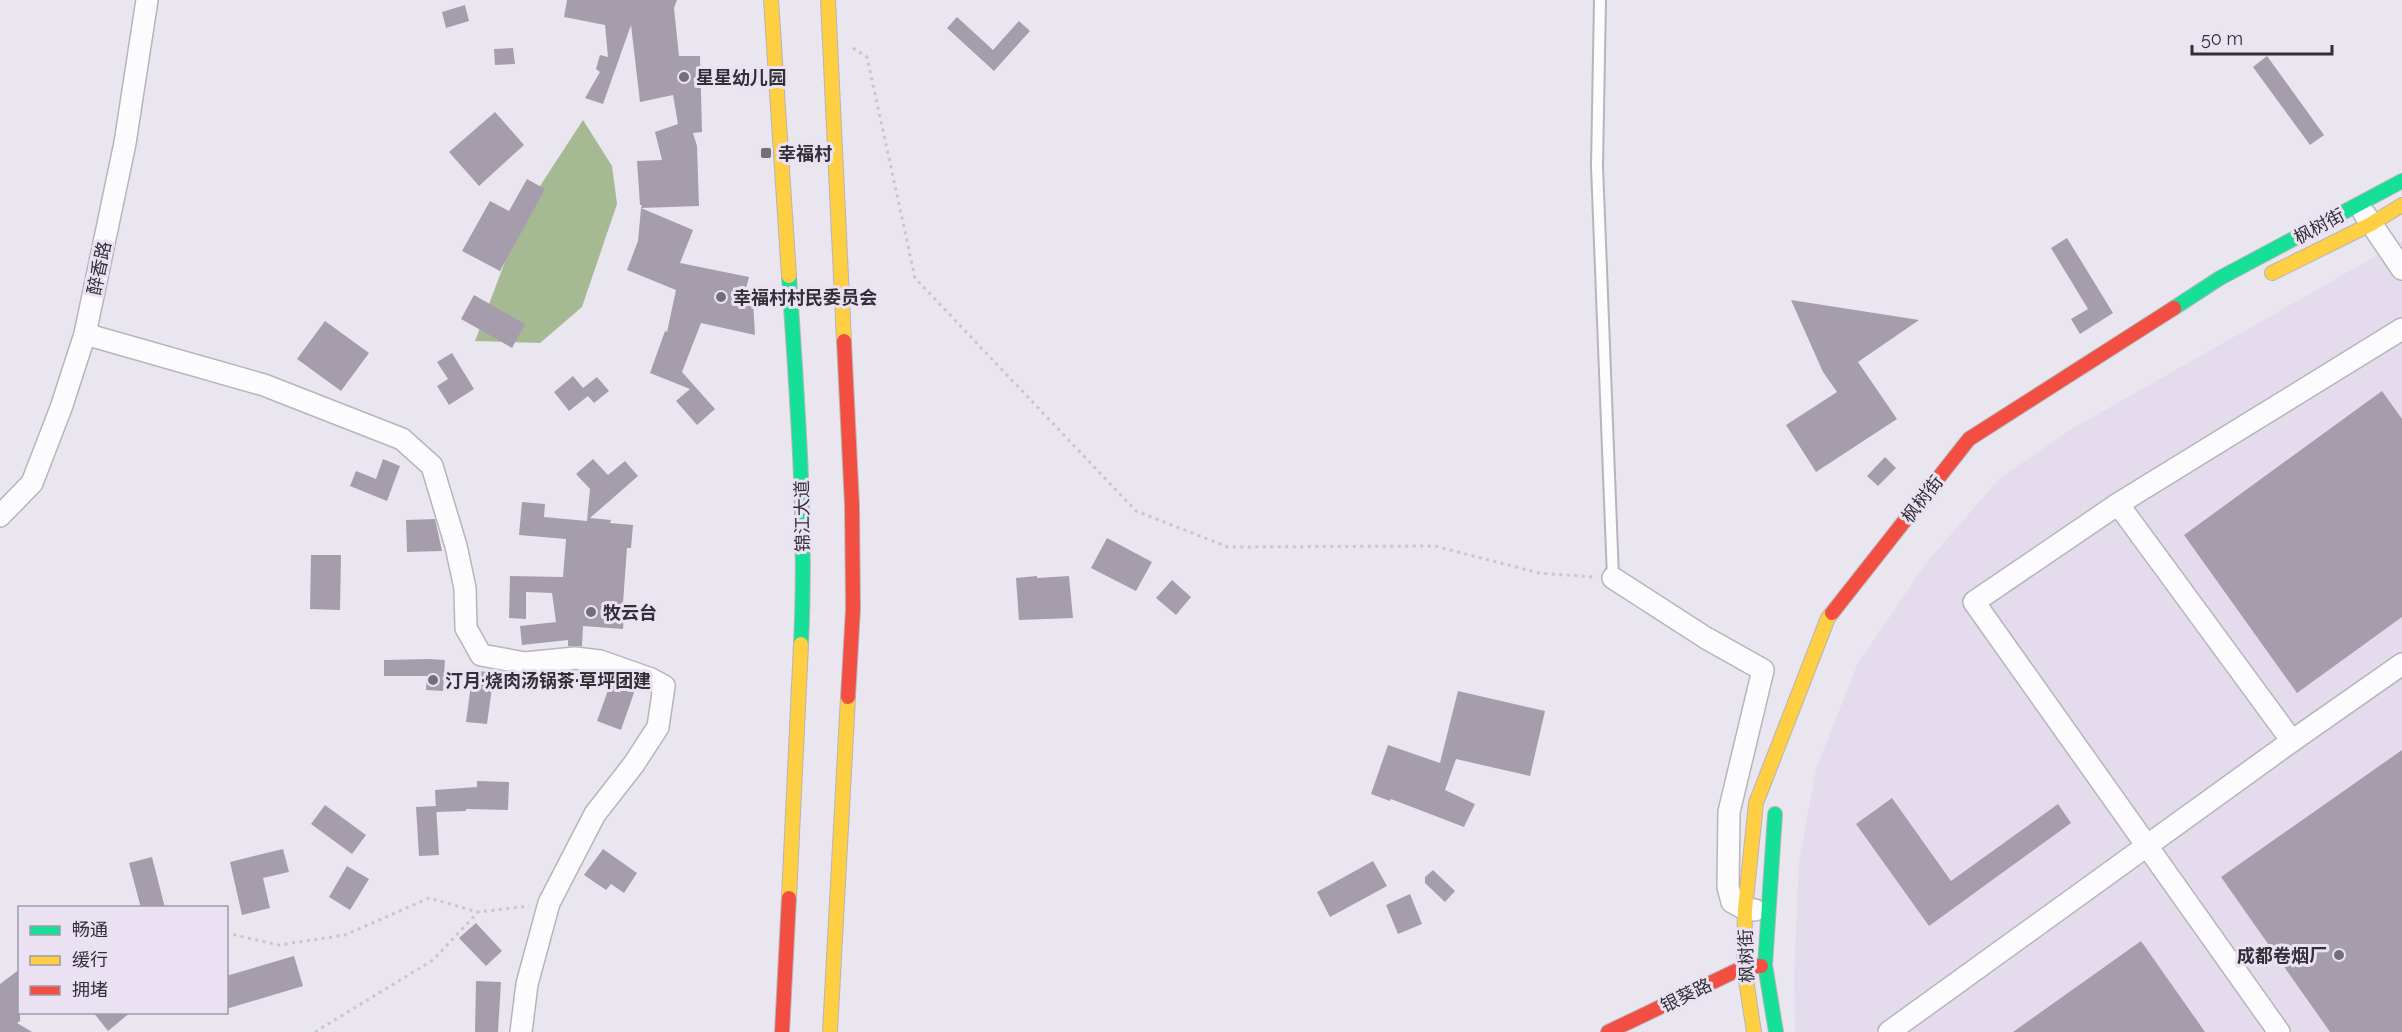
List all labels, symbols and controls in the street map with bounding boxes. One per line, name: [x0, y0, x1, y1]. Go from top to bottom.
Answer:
scale bar: [2192, 18, 2332, 56]
text: 50 m: [2201, 28, 2243, 49]
place label: 星星幼儿园: [696, 67, 786, 88]
marker: 星星幼儿园: [677, 70, 691, 84]
place label: 幸福村: [778, 143, 832, 164]
marker: 幸福村: [759, 146, 773, 160]
street label: 枫树街: [2290, 204, 2348, 248]
street label: 醉香路: [83, 239, 115, 297]
place label: 幸福村村民委员会: [733, 287, 877, 308]
marker: 幸福村村民委员会: [714, 290, 728, 304]
street label: 枫树街: [1897, 471, 1947, 527]
street label: 锦江大道: [791, 480, 813, 552]
place label: 牧云台: [603, 602, 657, 623]
marker: 牧云台: [584, 605, 598, 619]
place label: 汀月·烧肉汤锅茶·草坪团建: [445, 670, 651, 691]
marker: 汀月·烧肉汤锅茶·草坪团建: [426, 673, 440, 687]
legend: [18, 906, 228, 1014]
text: 畅通: [72, 919, 108, 940]
street label: 枫树街: [1735, 929, 1757, 983]
place label: 成都卷烟厂: [2237, 945, 2327, 966]
marker: 成都卷烟厂: [2332, 948, 2346, 962]
text: 缓行: [72, 949, 108, 970]
street label: 银葵路: [1657, 974, 1715, 1016]
text: 拥堵: [72, 979, 108, 1000]

